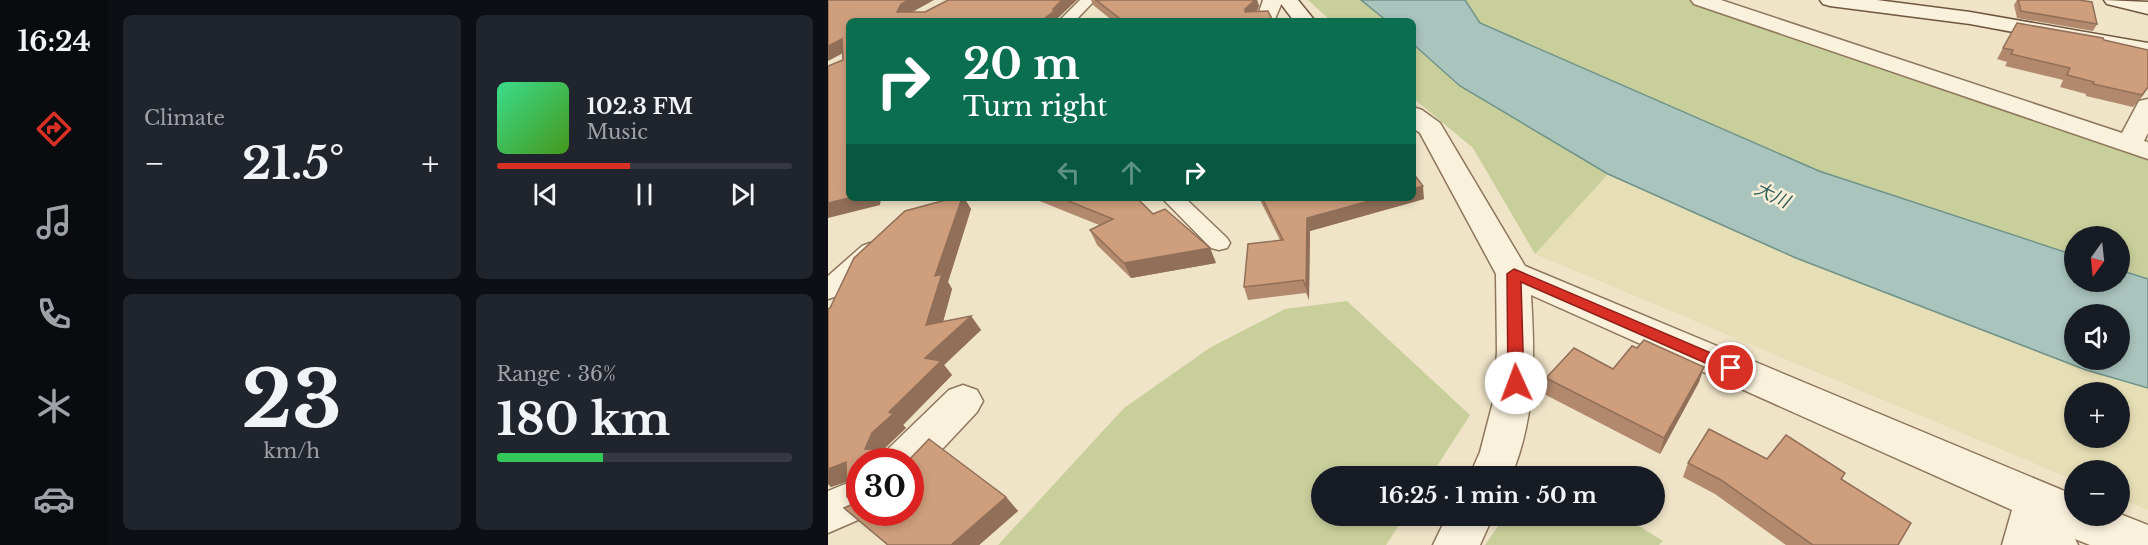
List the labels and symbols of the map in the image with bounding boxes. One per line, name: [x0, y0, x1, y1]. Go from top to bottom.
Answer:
water label: 大川: [1751, 177, 1795, 213]
north arrow: [2064, 226, 2130, 292]
pin: [1705, 342, 1756, 393]
position arrow: [1484, 351, 1548, 415]
speed limit sign: 30: [846, 448, 924, 526]

